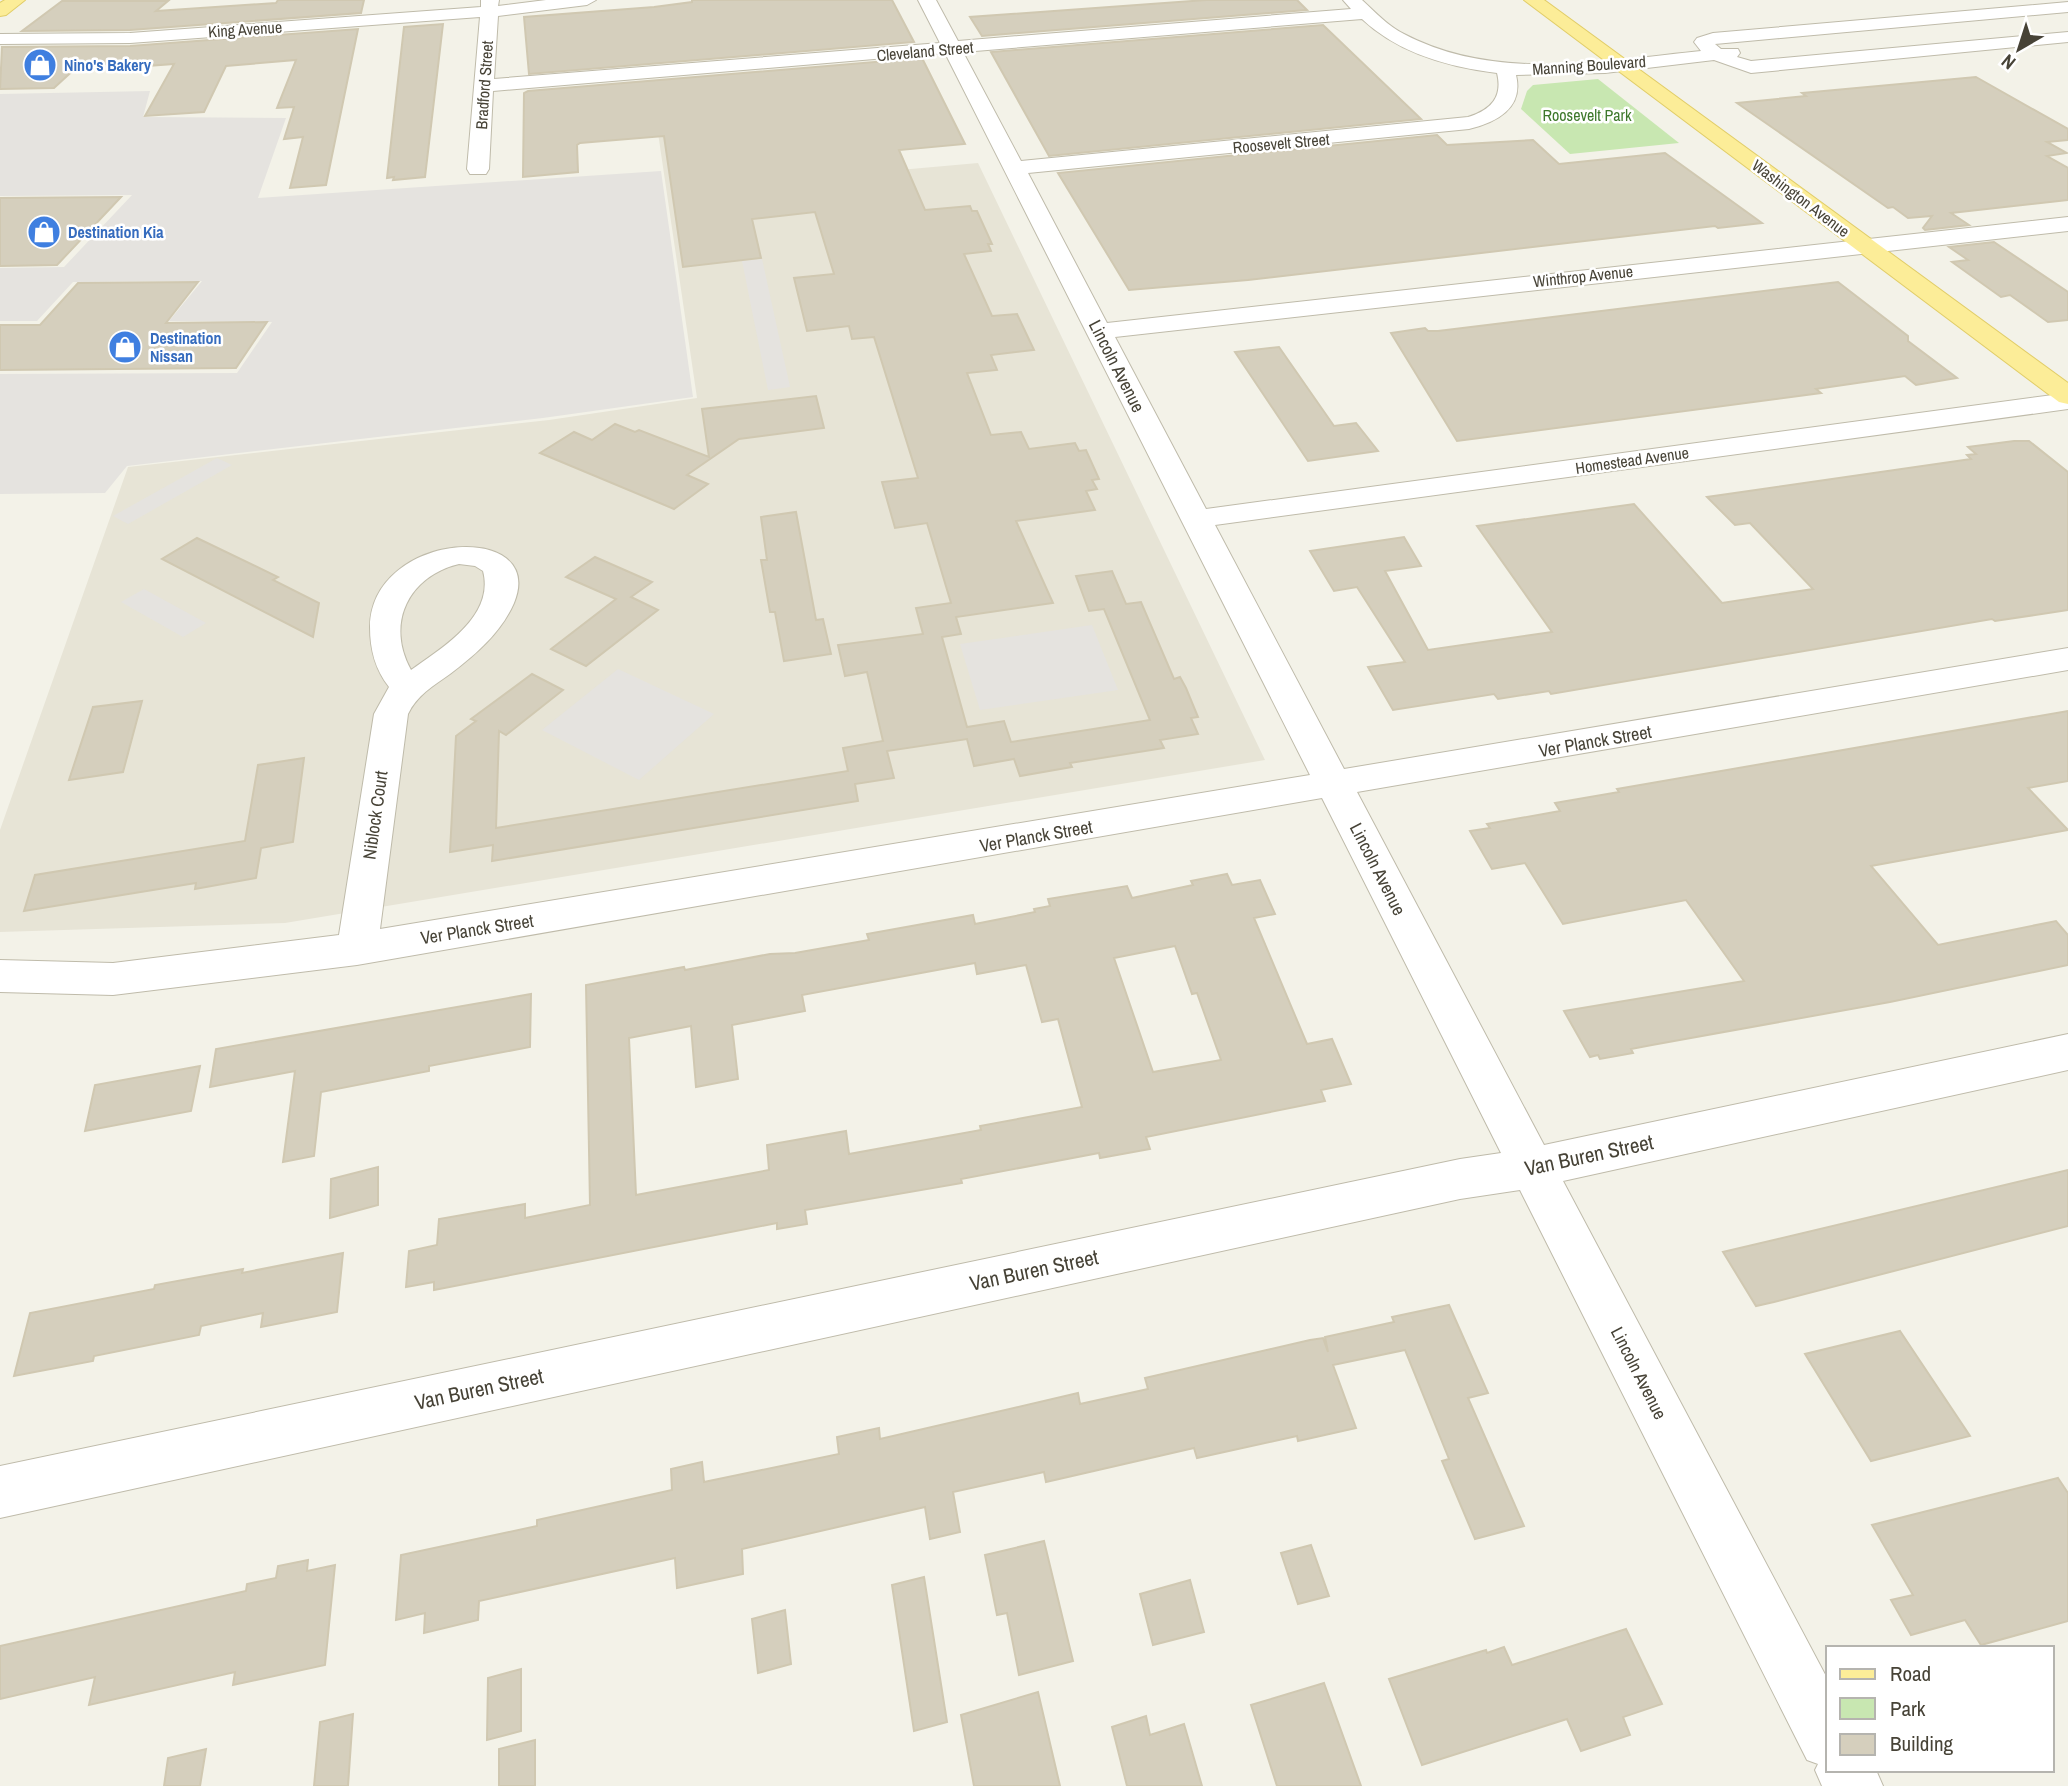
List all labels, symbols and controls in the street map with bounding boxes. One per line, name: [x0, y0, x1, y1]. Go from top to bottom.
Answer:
north arrow: [1984, 14, 2054, 84]
street label: King Avenue: [207, 15, 283, 43]
street label: Cleveland Street: [876, 36, 975, 66]
street label: Bradford Street: [470, 40, 498, 130]
shop icon: Nino's Bakery: [21, 46, 59, 84]
text: N: [1996, 49, 2021, 76]
street label: Manning Boulevard: [1531, 50, 1647, 80]
place label: Nino's Bakery: [64, 54, 152, 76]
park label: Roosevelt Park: [1543, 104, 1632, 126]
street label: Roosevelt Street: [1232, 128, 1331, 158]
street label: Washington Avenue: [1748, 154, 1854, 242]
shop icon: Destination Kia: [25, 213, 63, 251]
place label: Destination Kia: [68, 221, 164, 243]
street label: Winthrop Avenue: [1532, 260, 1634, 292]
street label: Lincoln Avenue: [1083, 315, 1151, 417]
place label: Destination Nissan: [150, 327, 221, 367]
shop icon: Destination Nissan: [106, 328, 144, 366]
street label: Homestead Avenue: [1574, 441, 1690, 479]
street label: Ver Planck Street: [1537, 719, 1653, 763]
street label: Niblock Court: [356, 769, 394, 861]
street label: Ver Planck Street: [978, 814, 1094, 858]
street label: Lincoln Avenue: [1344, 818, 1412, 920]
street label: Ver Planck Street: [419, 908, 535, 950]
street label: Van Buren Street: [1522, 1127, 1656, 1183]
street label: Van Buren Street: [967, 1242, 1101, 1298]
street label: Lincoln Avenue: [1605, 1322, 1673, 1424]
street label: Van Buren Street: [412, 1361, 546, 1417]
legend: [1826, 1646, 2054, 1772]
text: Road: [1890, 1659, 1931, 1688]
text: Park: [1890, 1694, 1926, 1723]
text: Building: [1890, 1729, 1954, 1758]

